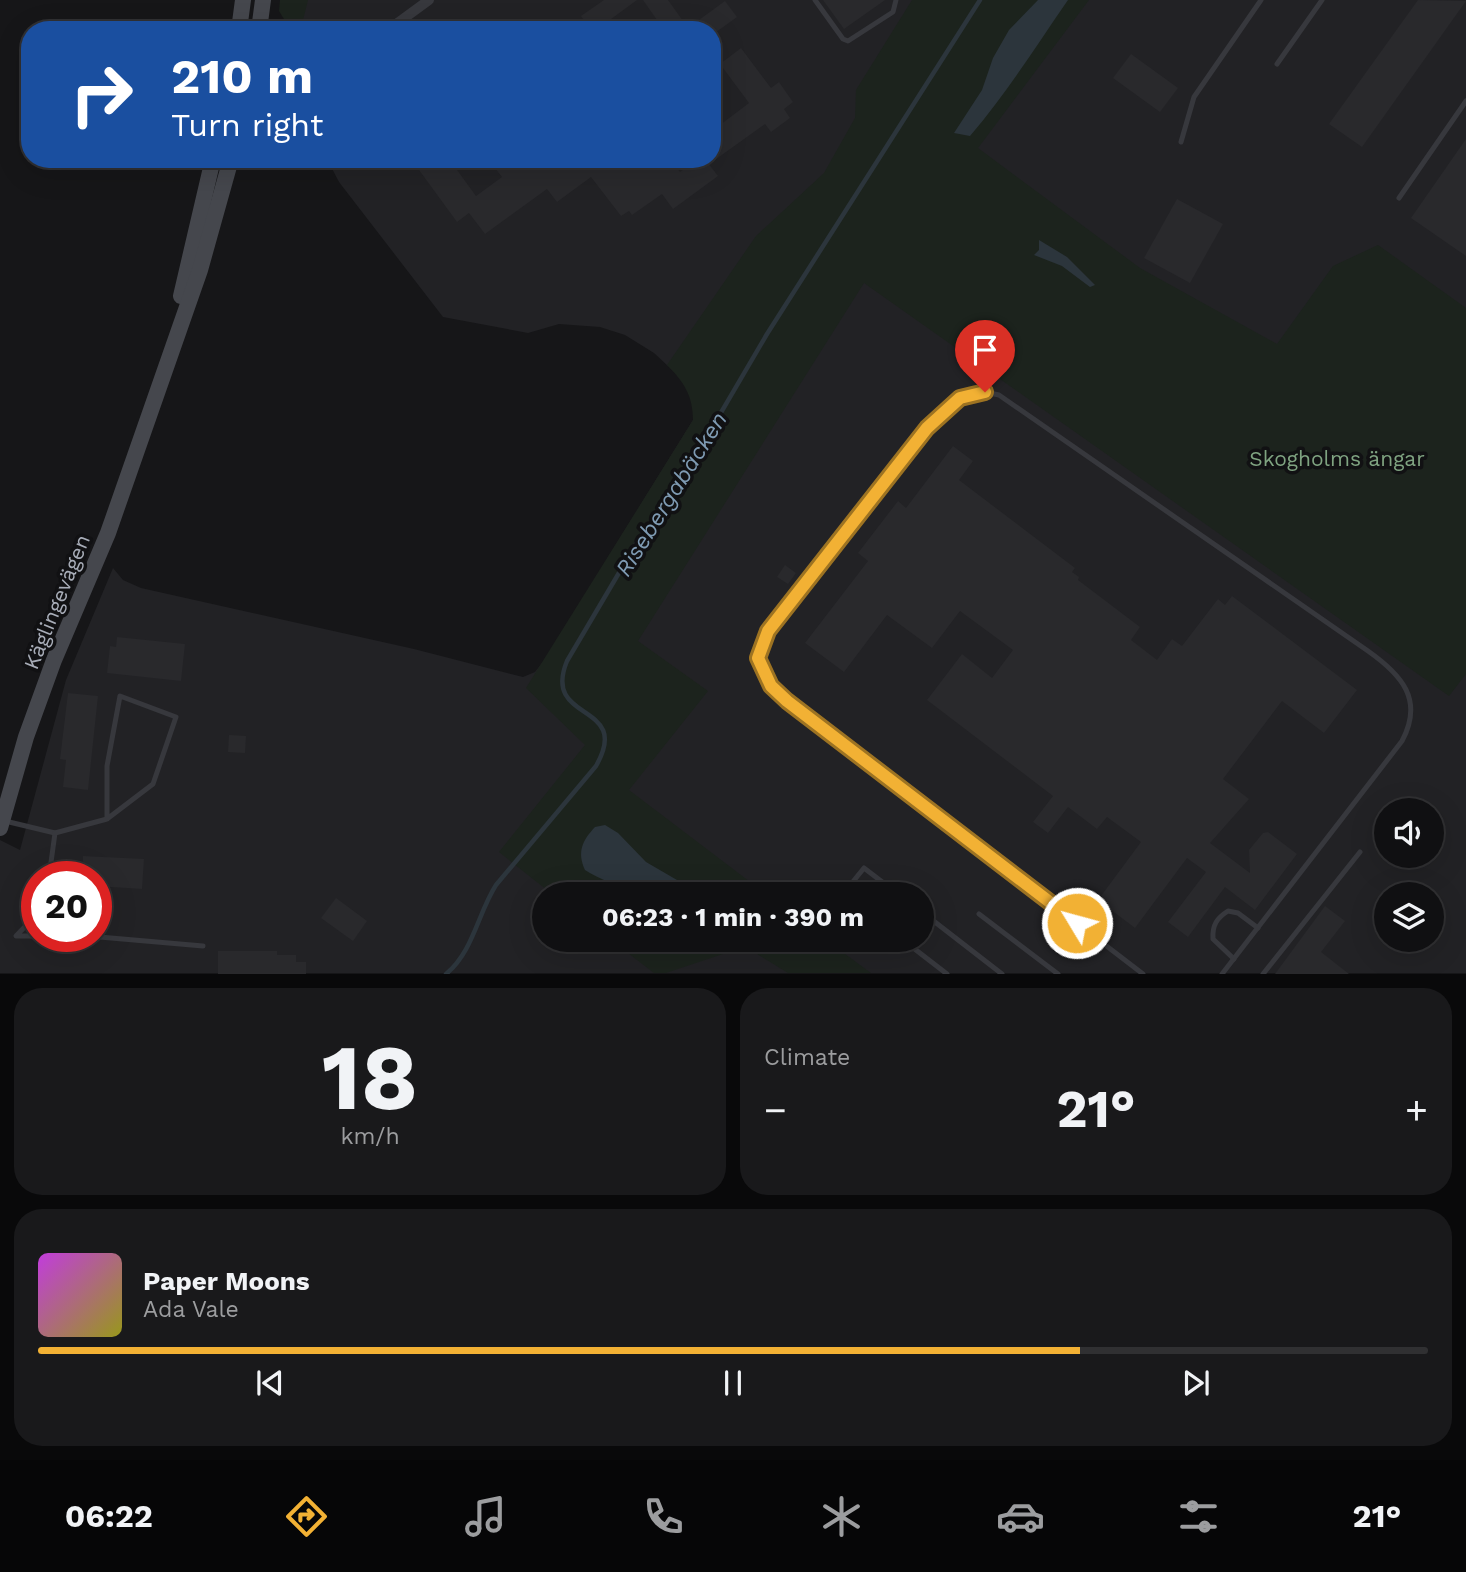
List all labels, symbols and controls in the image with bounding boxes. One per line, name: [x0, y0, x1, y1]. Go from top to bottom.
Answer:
text: 210 m: [171, 47, 313, 105]
icon: right: [56, 49, 147, 140]
text: Turn right: [171, 106, 323, 144]
pin: [955, 320, 1015, 392]
icon: arrive: [966, 331, 1004, 369]
water label: Risebergabäcken: [610, 407, 733, 581]
park label: Skogholms ängar: [1249, 446, 1425, 471]
street label: Käglingevägen: [18, 531, 95, 673]
map controls: [1374, 798, 1444, 952]
button: sound: [1374, 798, 1444, 868]
speed limit sign: 20: [21, 861, 112, 952]
button: layers: [1374, 882, 1444, 952]
position arrow: [1040, 886, 1114, 960]
text: 06:23 · 1 min · 390 m: [602, 902, 864, 932]
text: 18: [322, 1024, 418, 1131]
text: Climate: [764, 1044, 850, 1071]
text: 21°: [1056, 1079, 1136, 1140]
text: −: [764, 1088, 787, 1132]
text: +: [1405, 1088, 1428, 1132]
text: km/h: [340, 1123, 400, 1150]
text: Paper Moons: [143, 1266, 310, 1296]
text: Ada Vale: [143, 1296, 239, 1323]
icon: previous: [251, 1364, 289, 1402]
icon: pause: [714, 1364, 752, 1402]
icon: next: [1177, 1364, 1215, 1402]
icon: directions: [282, 1492, 331, 1541]
icon: music: [461, 1492, 510, 1541]
icon: phone: [639, 1492, 688, 1541]
icon: climate: [817, 1492, 866, 1541]
icon: car: [996, 1492, 1045, 1541]
icon: filters: [1174, 1492, 1223, 1541]
text: 06:22: [65, 1497, 153, 1535]
text: 21°: [1353, 1497, 1401, 1535]

